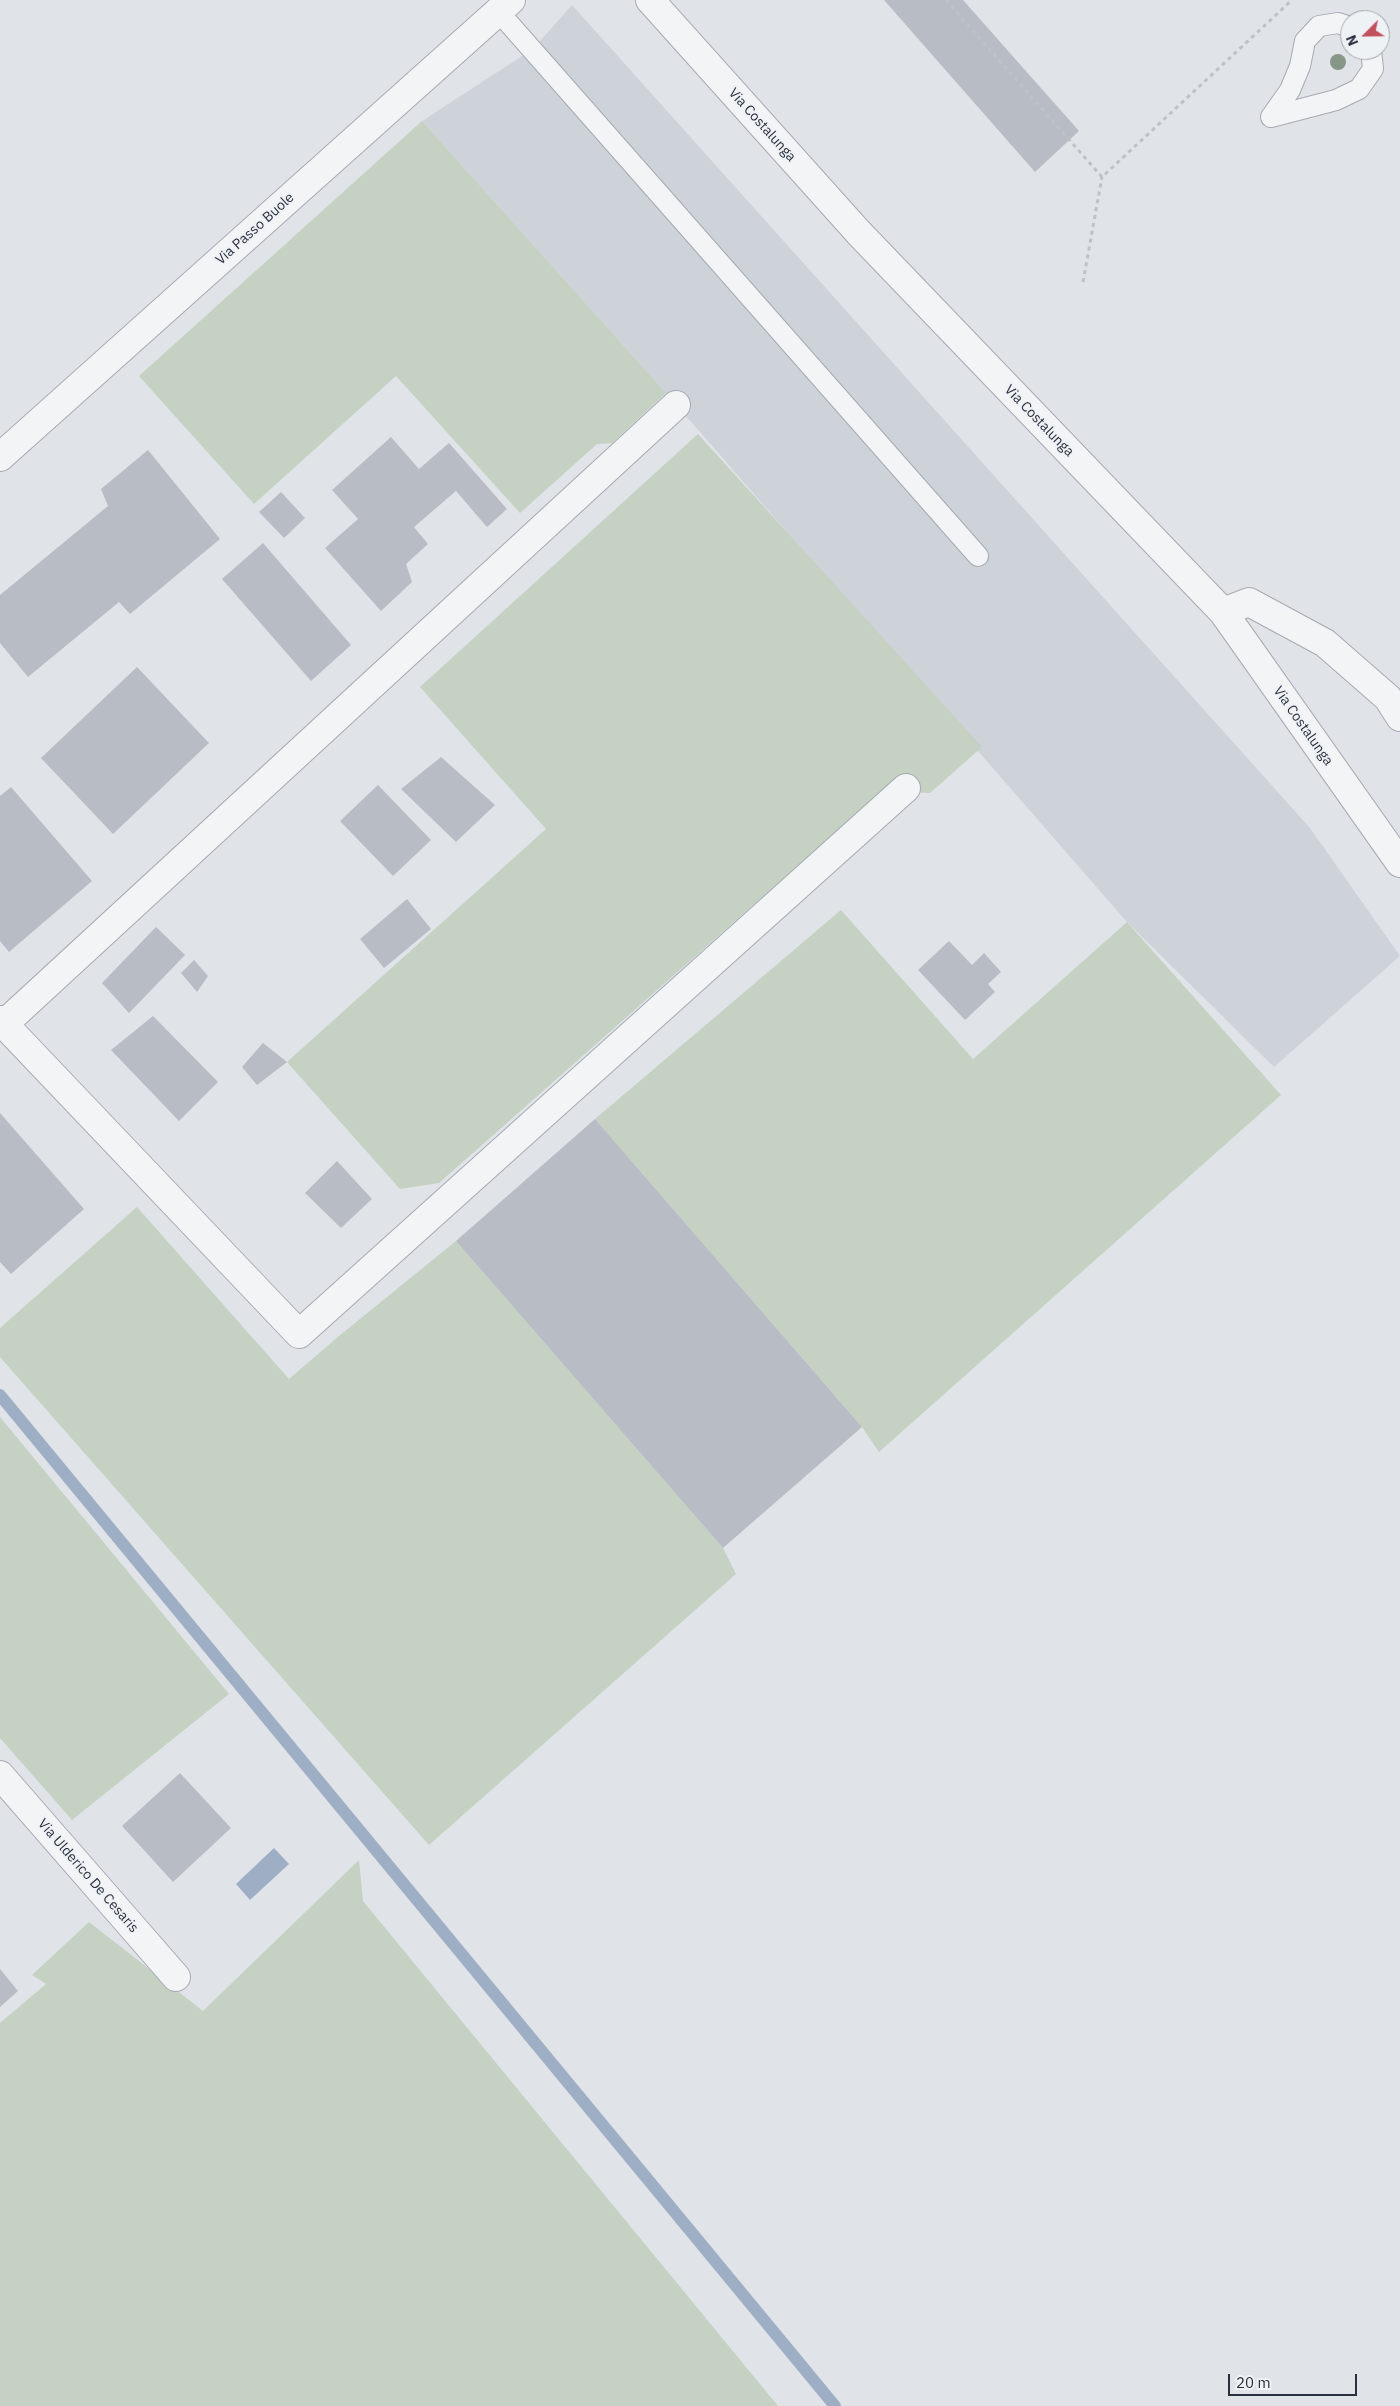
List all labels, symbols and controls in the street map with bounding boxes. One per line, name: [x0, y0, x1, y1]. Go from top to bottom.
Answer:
north arrow: [1340, 10, 1390, 60]
text: N: [1342, 32, 1362, 49]
street label: Via Costalunga: [725, 85, 799, 165]
street label: Via Passo Buole: [212, 189, 298, 269]
street label: Via Costalunga: [1001, 382, 1077, 460]
street label: Via Costalunga: [1269, 683, 1337, 769]
street label: Via Ulderico De Cesaris: [34, 1816, 142, 1936]
scale bar: [1230, 2364, 1359, 2396]
text: 20 m: [1236, 2373, 1271, 2392]

